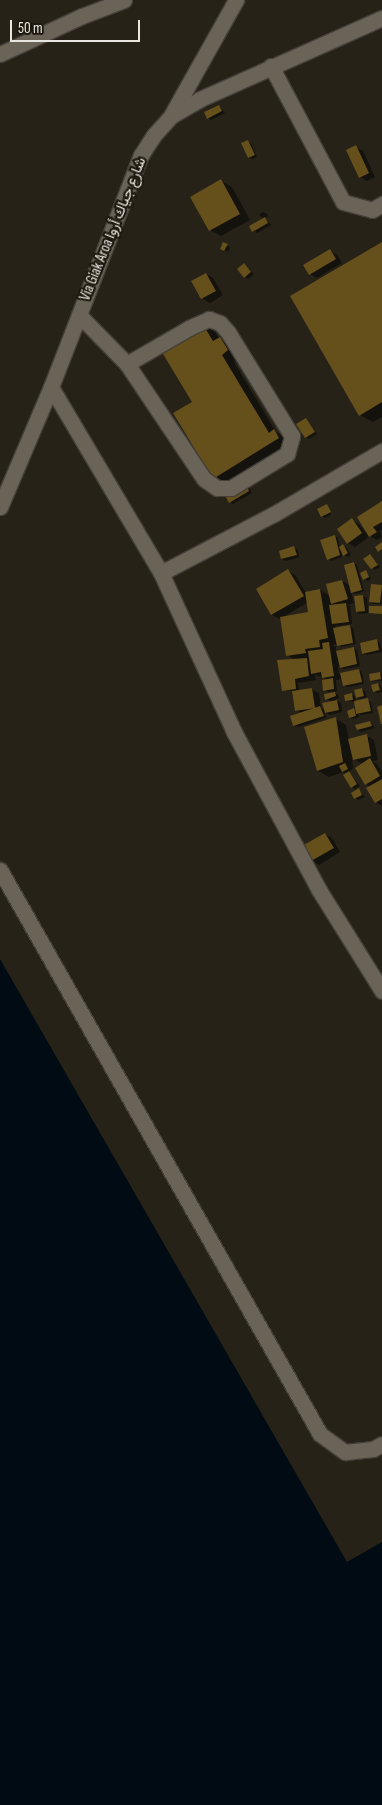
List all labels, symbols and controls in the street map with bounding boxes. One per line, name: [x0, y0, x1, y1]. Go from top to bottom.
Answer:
scale bar: [12, 10, 142, 42]
text: 50 m: [18, 19, 43, 38]
street label: Via Giak Aroa شارع جياك أروا: [76, 155, 150, 303]

